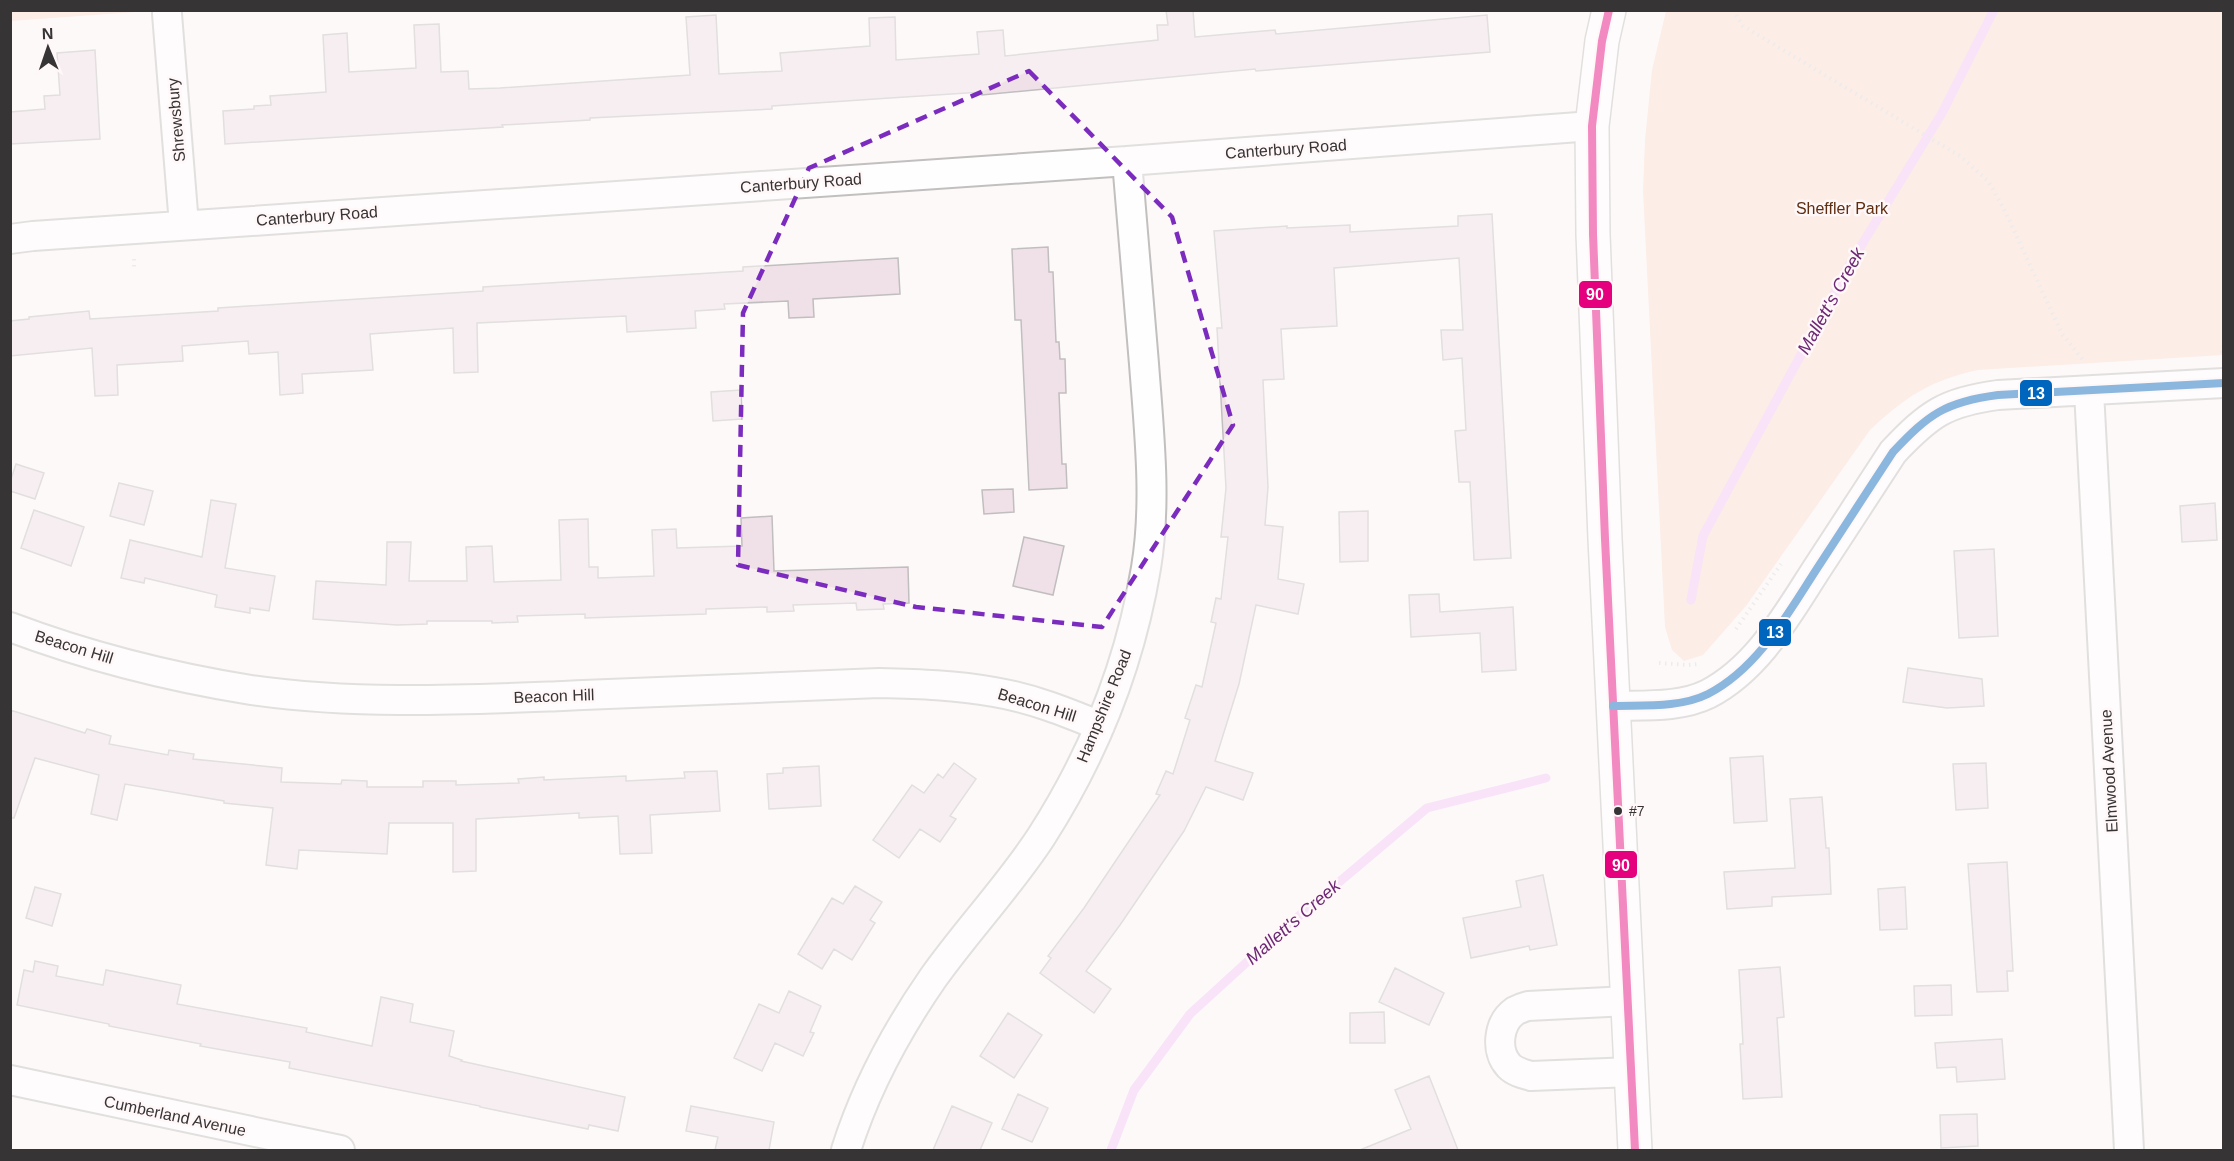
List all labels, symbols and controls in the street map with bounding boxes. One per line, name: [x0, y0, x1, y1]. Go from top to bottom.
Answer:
north arrow: [18, 18, 78, 78]
text: N: [41, 25, 54, 42]
street label: Shrewsbury: [164, 77, 188, 163]
street label: Canterbury Road: [1225, 136, 1347, 162]
street label: Canterbury Road: [740, 170, 862, 196]
park label: Sheffler Park: [1796, 200, 1889, 217]
street label: Canterbury Road: [256, 203, 378, 229]
water label: Mallett's Creek: [1794, 243, 1869, 358]
line badge: 90: [1578, 280, 1613, 309]
text: 90: [1586, 286, 1604, 303]
line badge: 13: [2019, 379, 2053, 407]
text: 13: [2027, 385, 2045, 402]
line badge: 13: [1758, 618, 1792, 647]
text: 13: [1766, 624, 1784, 641]
street label: Beacon Hill: [33, 627, 115, 667]
street label: Hampshire Road: [1074, 647, 1134, 765]
street label: Beacon Hill: [996, 685, 1078, 725]
street label: Beacon Hill: [513, 686, 595, 706]
street label: Elmwood Avenue: [2097, 709, 2121, 833]
place label: #7: [1629, 803, 1645, 819]
marker: #7: [1612, 805, 1624, 817]
line badge: 90: [1604, 850, 1638, 879]
text: 90: [1612, 857, 1630, 874]
water label: Mallett's Creek: [1242, 875, 1345, 968]
street label: Cumberland Avenue: [102, 1093, 248, 1139]

